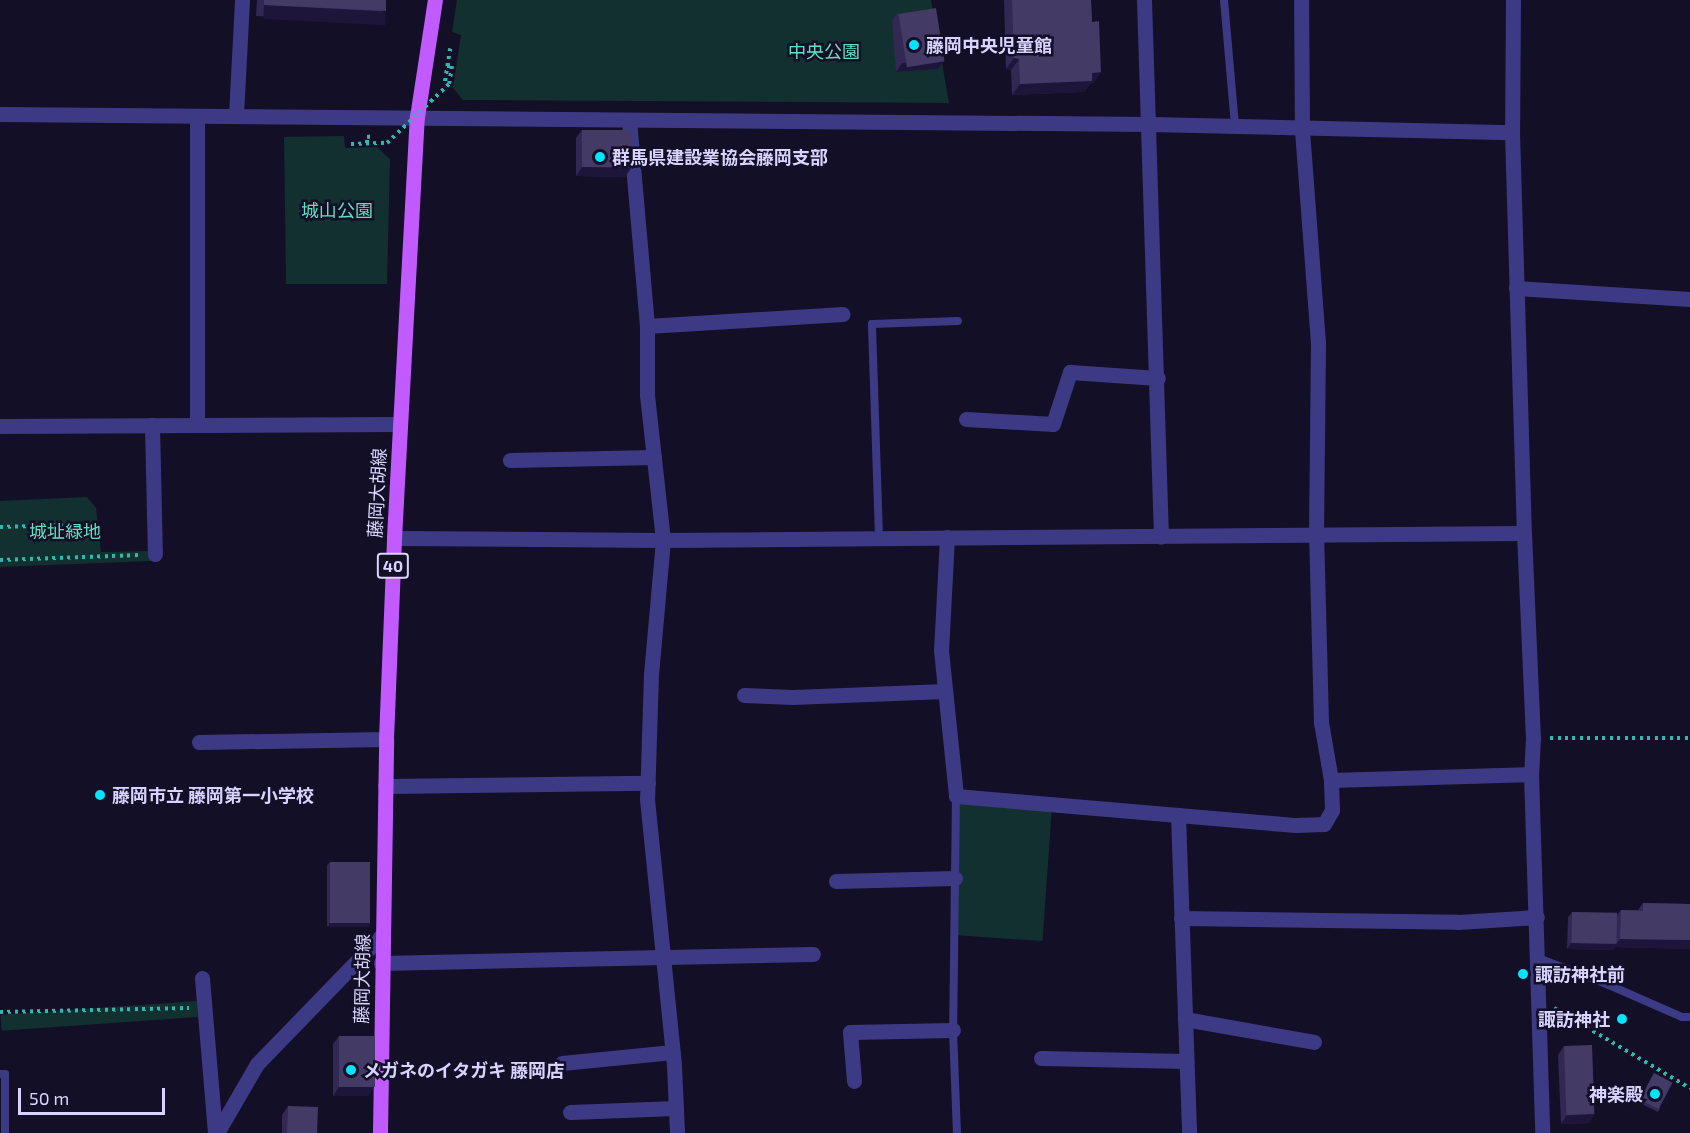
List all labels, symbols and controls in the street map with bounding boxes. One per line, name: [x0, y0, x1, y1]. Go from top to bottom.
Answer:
place label: 藤岡中央児童館: [926, 34, 1052, 56]
marker: 藤岡中央児童館: [907, 38, 921, 52]
park label: 中央公園: [788, 40, 860, 62]
place label: 群馬県建設業協会藤岡支部: [612, 146, 828, 168]
marker: 群馬県建設業協会藤岡支部: [593, 150, 607, 164]
park label: 城山公園: [301, 199, 373, 221]
street label: 藤岡大胡線: [364, 447, 390, 539]
park label: 城址緑地: [29, 520, 101, 542]
road number: 40: [376, 553, 410, 579]
place label: 藤岡市立 藤岡第一小学校: [112, 784, 314, 806]
marker: 藤岡市立 藤岡第一小学校: [93, 788, 107, 802]
street label: 藤岡大胡線: [350, 934, 374, 1024]
place label: 諏訪神社前: [1535, 963, 1625, 985]
marker: 諏訪神社前: [1516, 967, 1530, 981]
place label: 諏訪神社: [1538, 1008, 1610, 1030]
marker: 諏訪神社: [1615, 1012, 1629, 1026]
place label: メガネのイタガキ 藤岡店: [363, 1059, 565, 1081]
marker: メガネのイタガキ 藤岡店: [344, 1063, 358, 1077]
scale bar: [21, 1076, 168, 1114]
place label: 神楽殿: [1589, 1083, 1643, 1105]
text: 50 m: [29, 1087, 69, 1109]
marker: 神楽殿: [1648, 1087, 1662, 1101]

